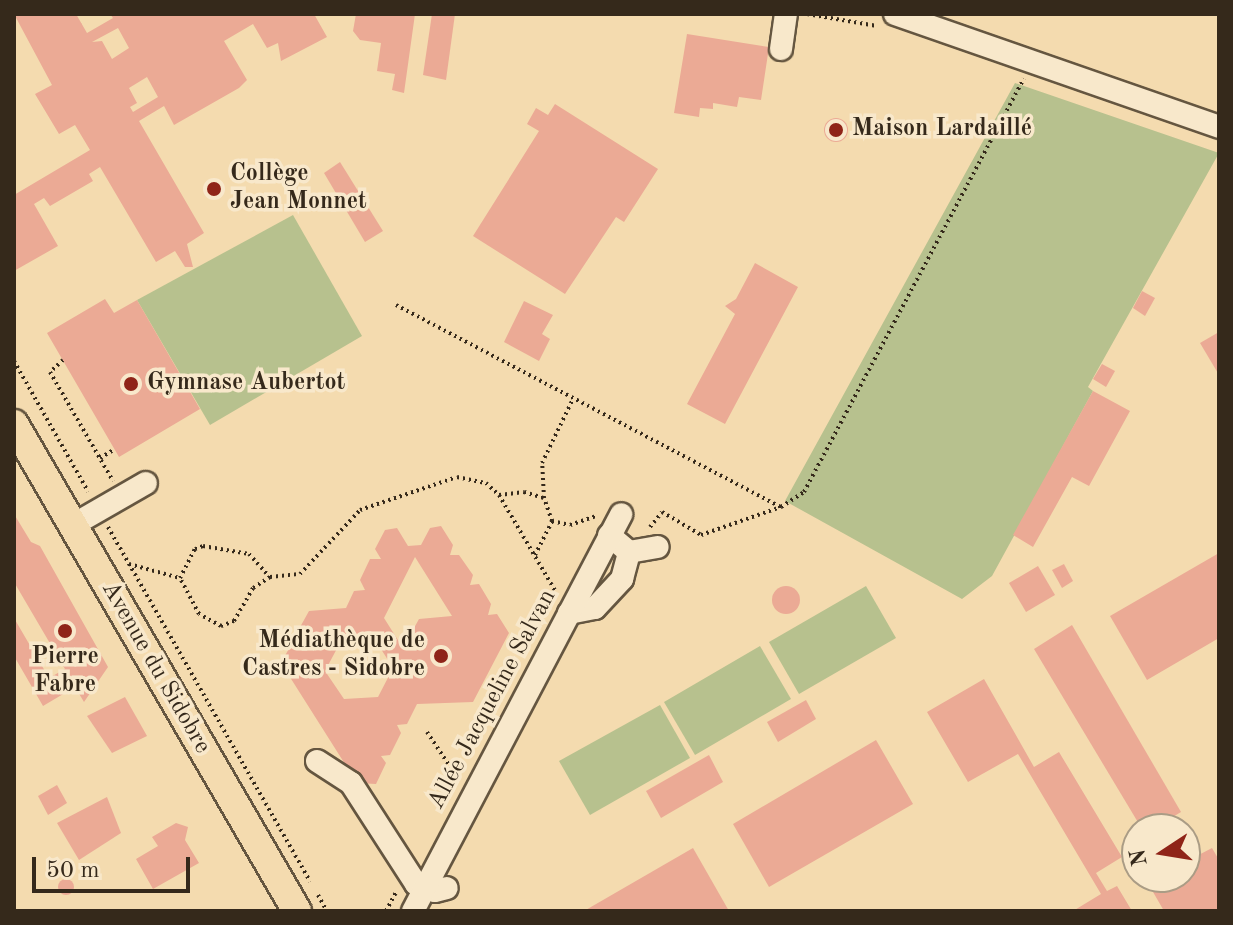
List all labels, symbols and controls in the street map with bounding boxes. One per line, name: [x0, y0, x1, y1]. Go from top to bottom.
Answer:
place label: Maison Lardaillé: [852, 116, 1032, 144]
marker: Maison Lardaillé: [827, 121, 845, 139]
place label: Collège Jean Monnet: [230, 161, 367, 217]
marker: Collège Jean Monnet: [205, 180, 223, 198]
place label: Gymnase Aubertot: [147, 370, 345, 398]
marker: Gymnase Aubertot: [122, 375, 140, 393]
street label: Avenue du Sidobre: [94, 577, 216, 759]
street label: Allée Jacqueline Salvan: [423, 585, 563, 815]
marker: Pierre Fabre: [56, 622, 74, 640]
place label: Médiathèque de Castres - Sidobre: [242, 628, 425, 684]
place label: Pierre Fabre: [31, 644, 99, 700]
marker: Médiathèque de Castres - Sidobre: [432, 647, 450, 665]
north arrow: [1121, 813, 1201, 893]
scale bar: [36, 841, 194, 891]
text: N: [1127, 847, 1152, 868]
text: 50 m: [46, 859, 100, 883]

